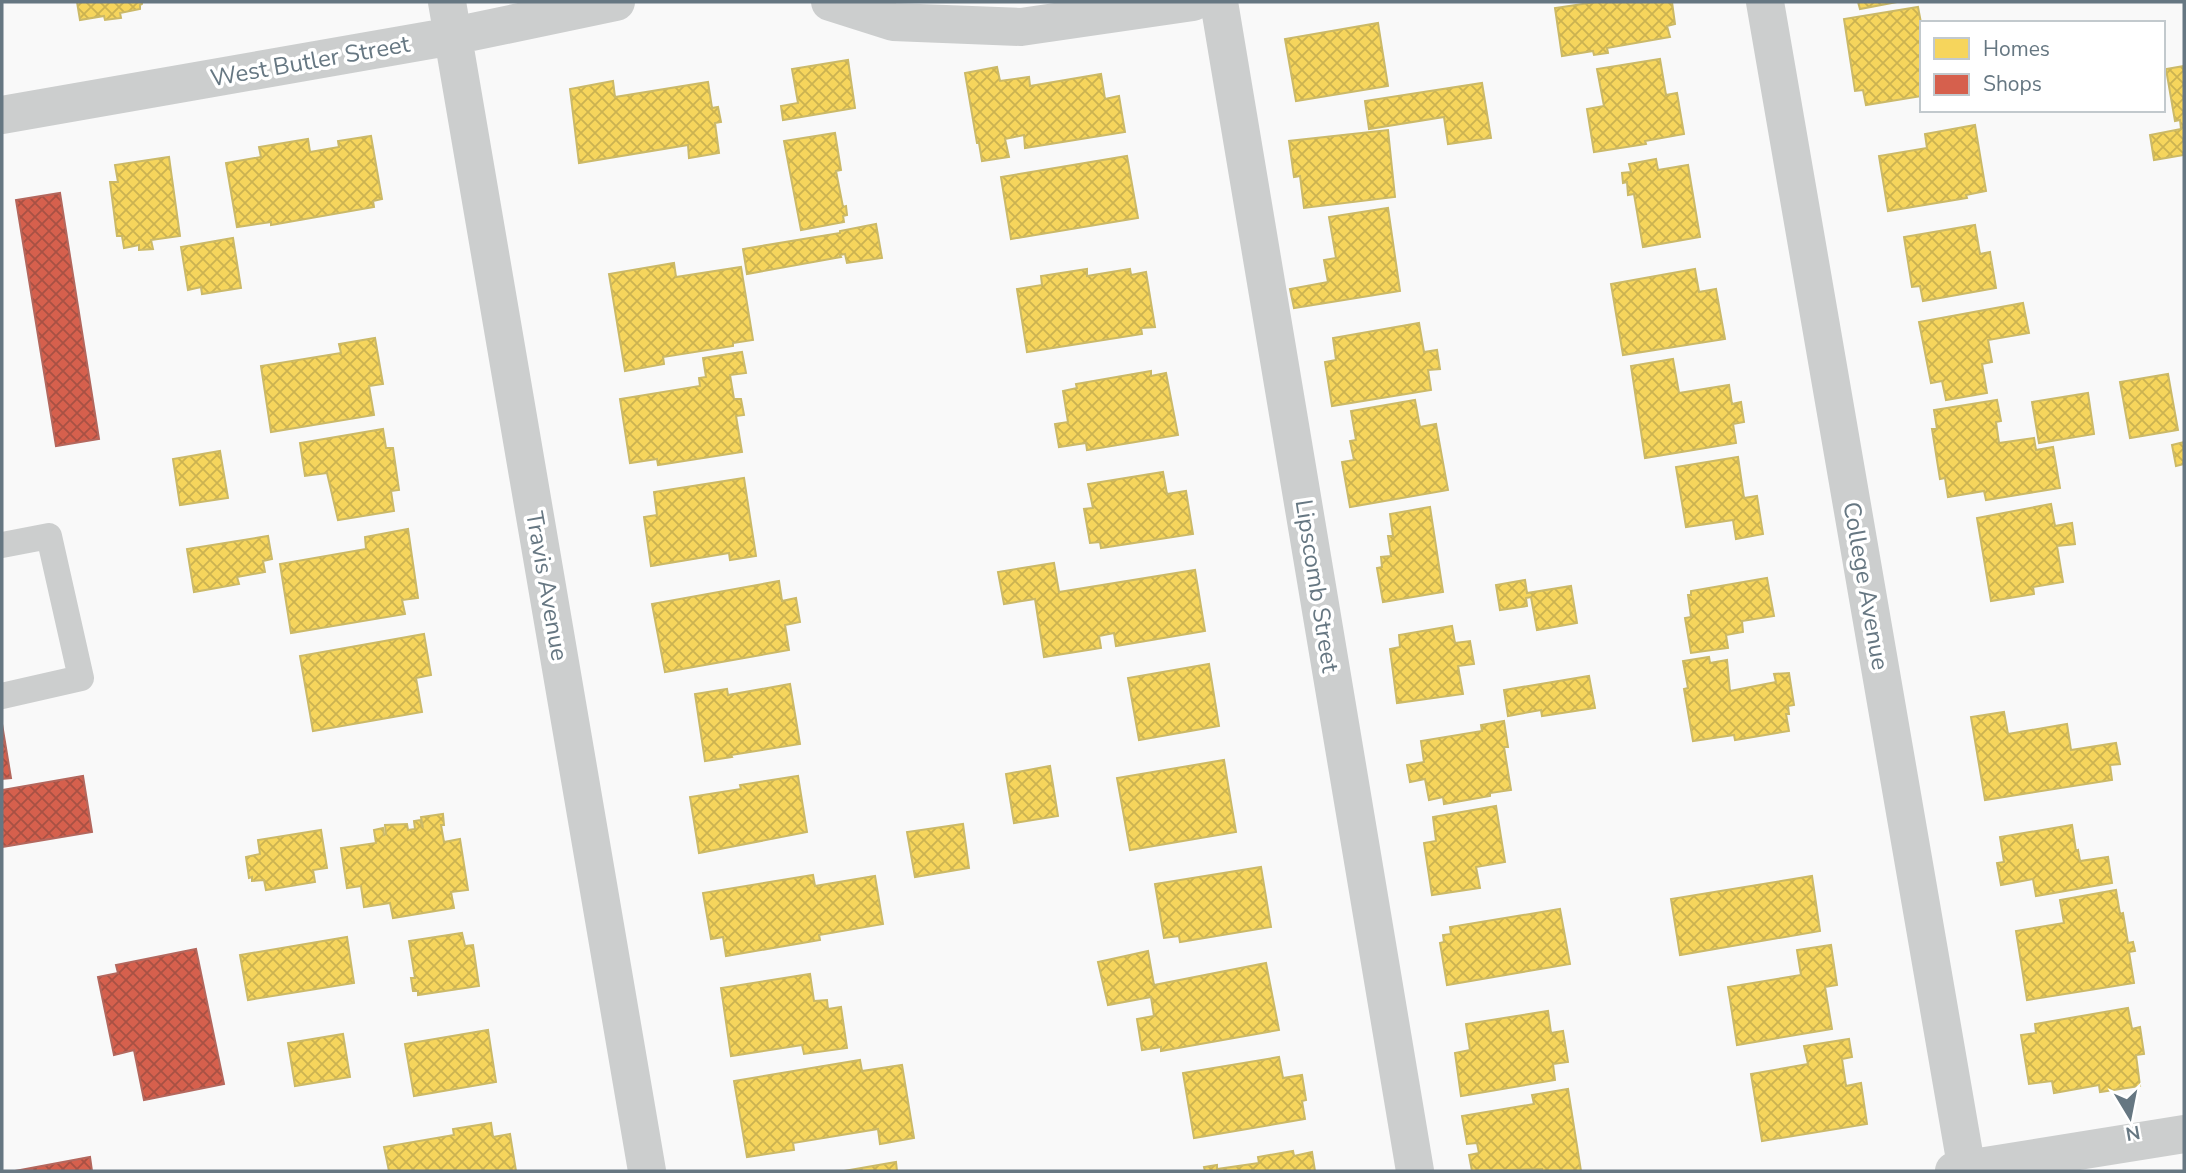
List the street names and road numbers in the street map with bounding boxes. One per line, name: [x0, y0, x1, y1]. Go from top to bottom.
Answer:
street label: West Butler Street: [208, 28, 413, 94]
street label: Lipscomb Street: [1288, 497, 1347, 675]
street label: College Avenue: [1835, 499, 1897, 673]
street label: Travis Avenue: [518, 509, 576, 663]

